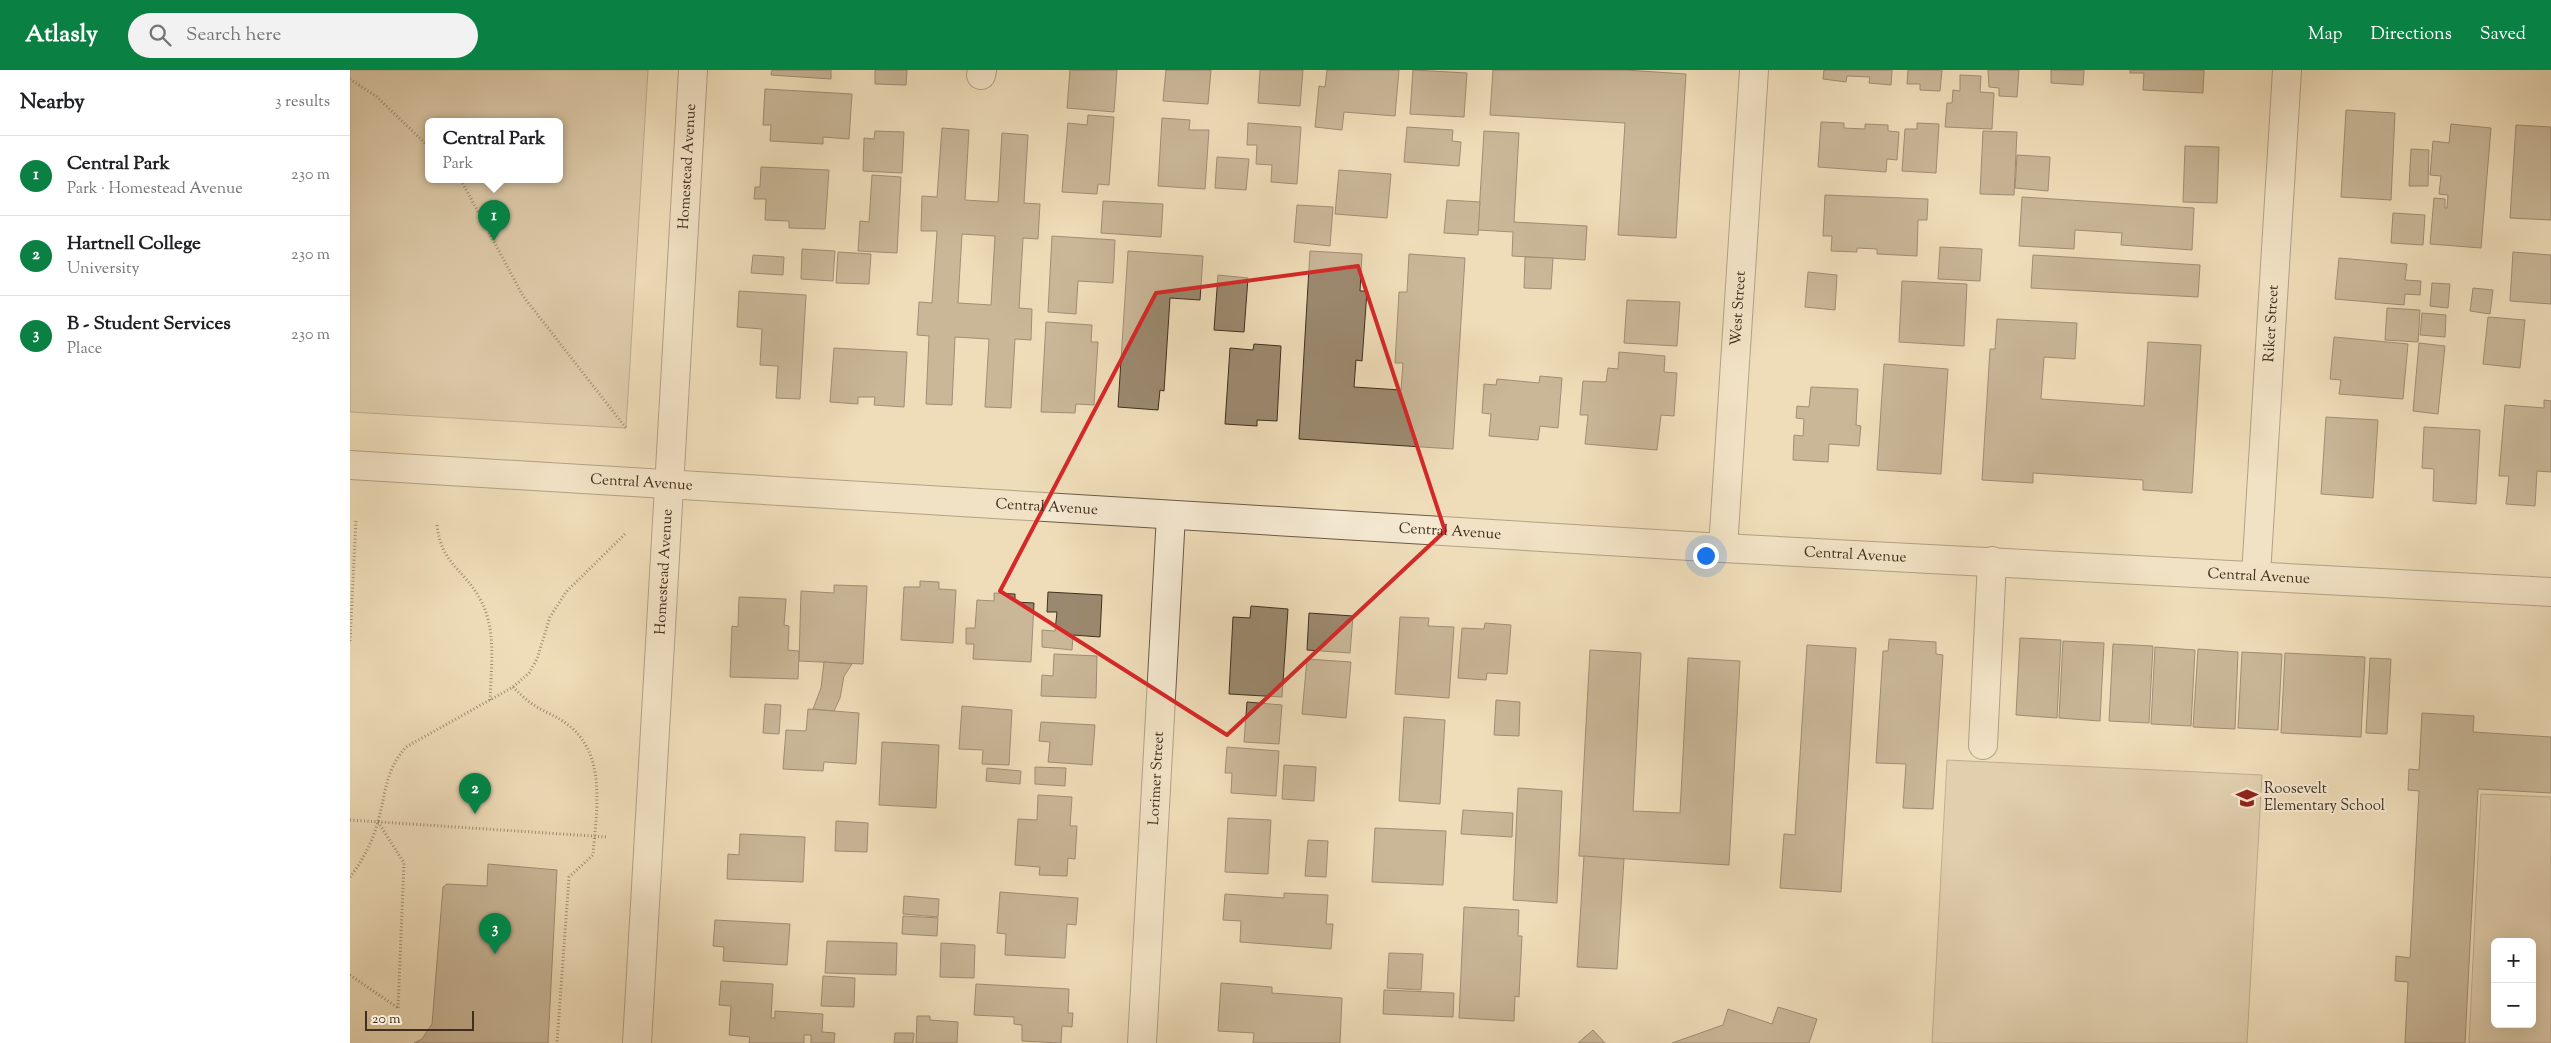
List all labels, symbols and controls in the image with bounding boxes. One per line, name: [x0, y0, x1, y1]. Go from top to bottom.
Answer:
search box: [128, 13, 478, 58]
text: Atlasly: [25, 18, 98, 52]
icon: search: [146, 21, 174, 49]
text: Search here: [186, 22, 281, 49]
text: Map: [2308, 22, 2343, 48]
text: Directions: [2371, 22, 2452, 48]
text: Saved: [2480, 22, 2526, 48]
text: Nearby: [20, 88, 85, 118]
text: 3 results: [275, 91, 330, 114]
street label: Homestead Avenue: [673, 103, 702, 230]
popup: [425, 118, 563, 183]
text: Central Park: [443, 126, 545, 153]
text: Central Park: [67, 151, 170, 178]
text: Park: [443, 153, 473, 176]
text: 1: [33, 164, 39, 187]
text: 230 m: [291, 164, 330, 187]
text: Park · Homestead Avenue: [67, 178, 243, 201]
pin: 1: [478, 200, 510, 241]
text: Hartnell College: [67, 231, 201, 258]
text: 2: [32, 244, 40, 267]
text: 230 m: [291, 244, 330, 267]
text: University: [67, 258, 140, 281]
street label: West Street: [1726, 270, 1751, 347]
street label: Riker Street: [2259, 284, 2284, 363]
text: B - Student Services: [67, 311, 231, 338]
text: 3: [33, 324, 39, 347]
text: 230 m: [291, 324, 330, 347]
text: Place: [67, 338, 102, 361]
street label: Central Avenue: [590, 469, 693, 496]
street label: Central Avenue: [995, 494, 1099, 521]
street label: Homestead Avenue: [650, 508, 678, 635]
street label: Central Avenue: [1398, 518, 1502, 545]
street label: Central Avenue: [1804, 542, 1907, 568]
your location: [1693, 543, 1719, 569]
street label: Central Avenue: [2207, 563, 2311, 590]
street label: Lorimer Street: [1143, 731, 1170, 826]
pin: 2: [459, 773, 491, 814]
place label: Roosevelt Elementary School: [2264, 779, 2385, 817]
school or university icon: Roosevelt Elementary School: [2234, 785, 2260, 811]
pin: 3: [479, 913, 511, 954]
map controls: [2491, 938, 2536, 1028]
button: +: [2491, 938, 2536, 983]
button: −: [2491, 983, 2536, 1028]
scale bar: [365, 1008, 474, 1031]
text: 20 m: [372, 1010, 401, 1030]

